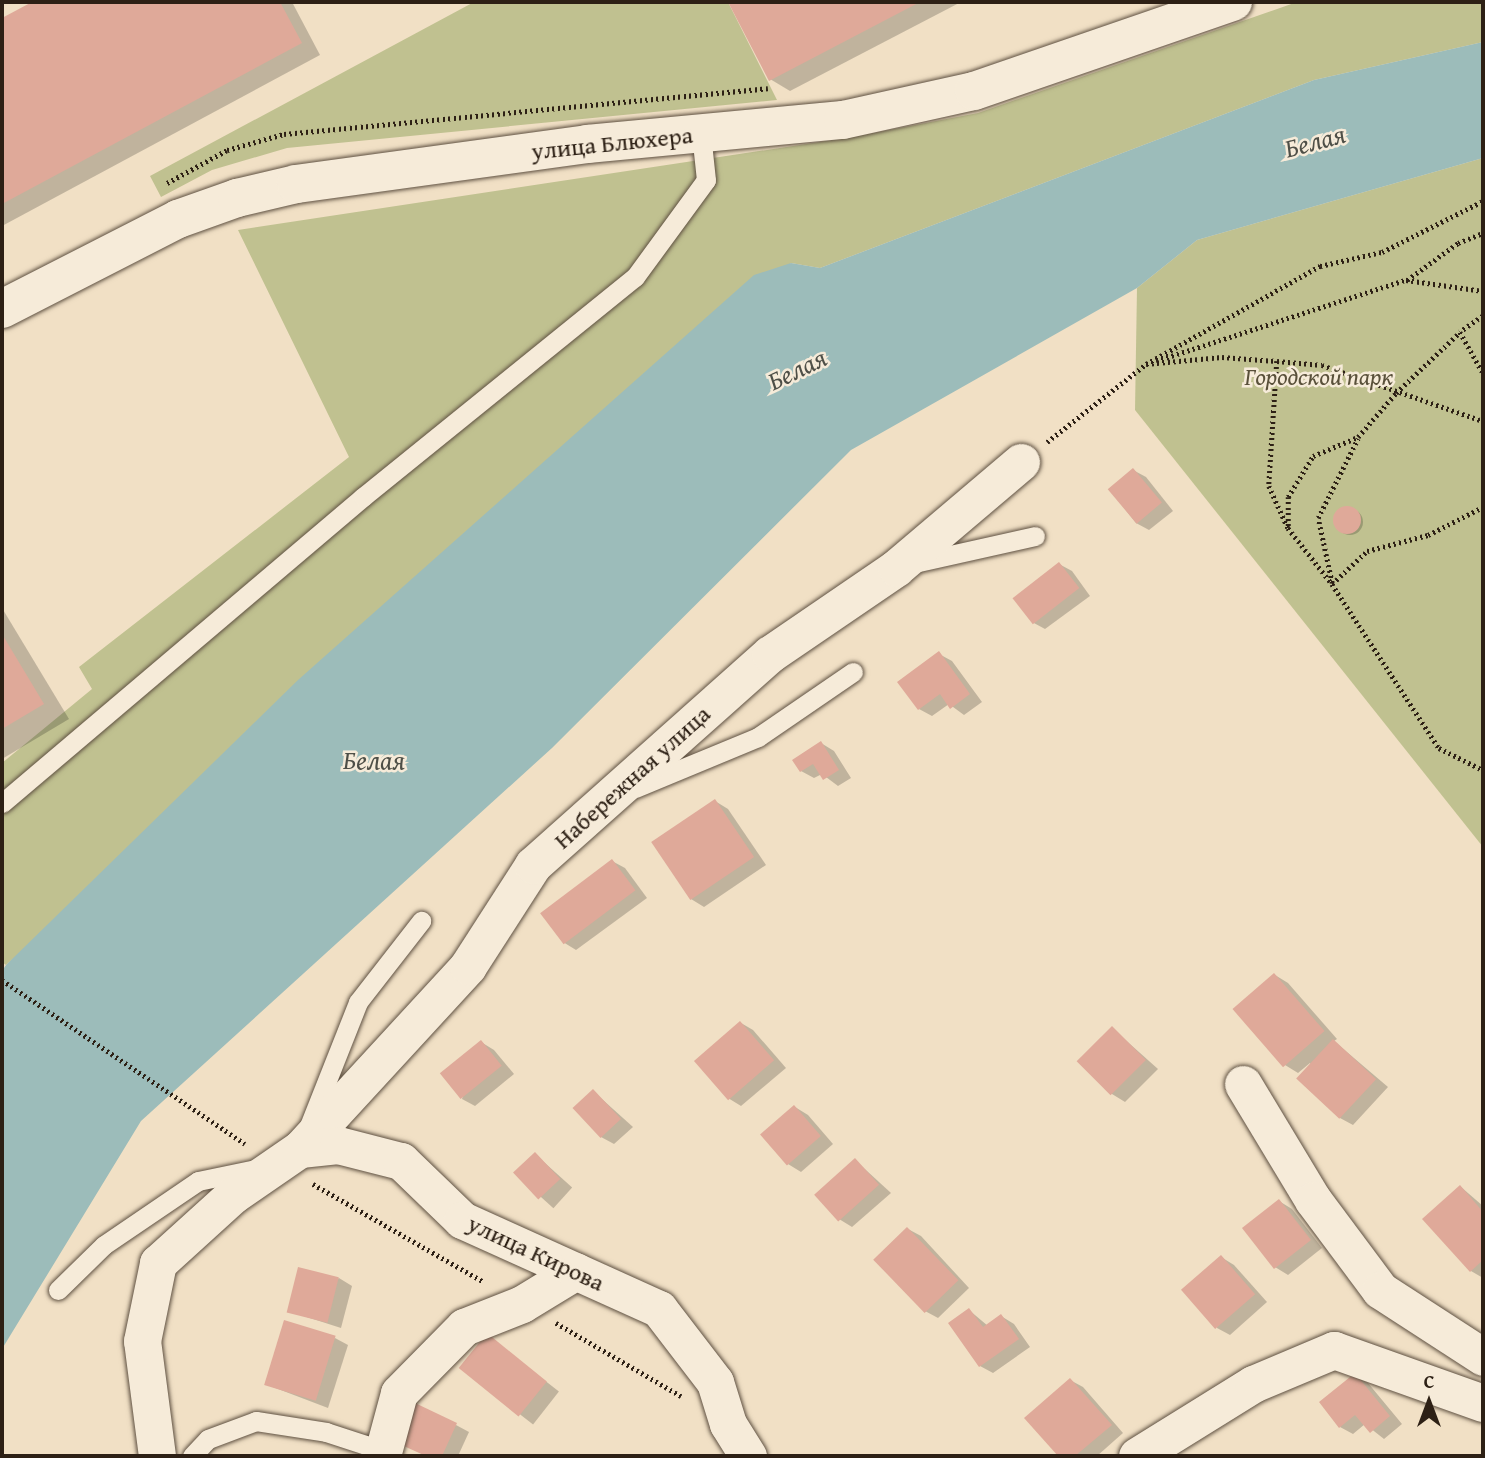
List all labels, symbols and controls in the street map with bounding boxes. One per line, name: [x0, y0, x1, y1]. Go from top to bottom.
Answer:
water label: Белая: [1281, 118, 1349, 164]
street label: улица Блюхера: [530, 120, 694, 166]
water label: Белая: [762, 341, 832, 397]
park label: Городской парк: [1245, 363, 1393, 391]
street label: Набережная улица: [548, 699, 716, 855]
water label: Белая: [343, 744, 405, 776]
street label: улица Кирова: [463, 1209, 609, 1297]
north arrow: [1394, 1367, 1464, 1437]
text: С: [1424, 1367, 1434, 1395]

